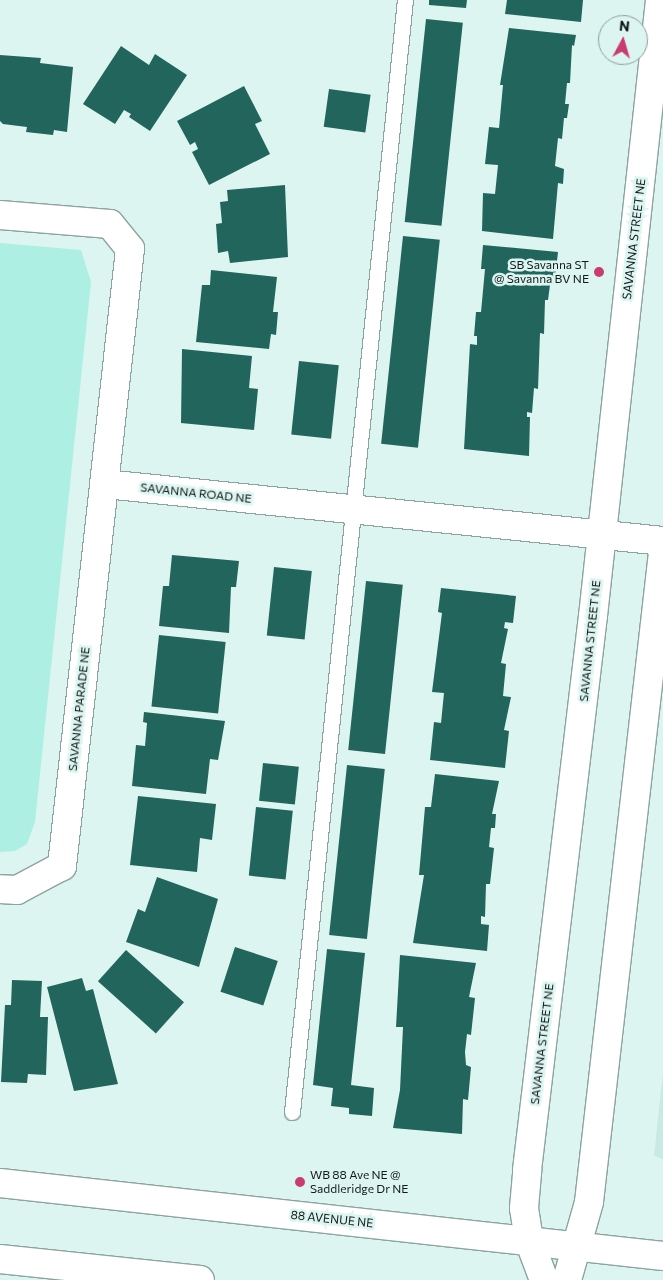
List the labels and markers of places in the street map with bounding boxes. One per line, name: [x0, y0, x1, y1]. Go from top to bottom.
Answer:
place label: SB Savanna ST @ Savanna BV NE: [494, 258, 589, 286]
marker: SB Savanna ST @ Savanna BV NE: [593, 266, 605, 278]
place label: WB 88 Ave NE @ Saddleridge Dr NE: [310, 1168, 408, 1196]
marker: WB 88 Ave NE @ Saddleridge Dr NE: [294, 1176, 306, 1188]

